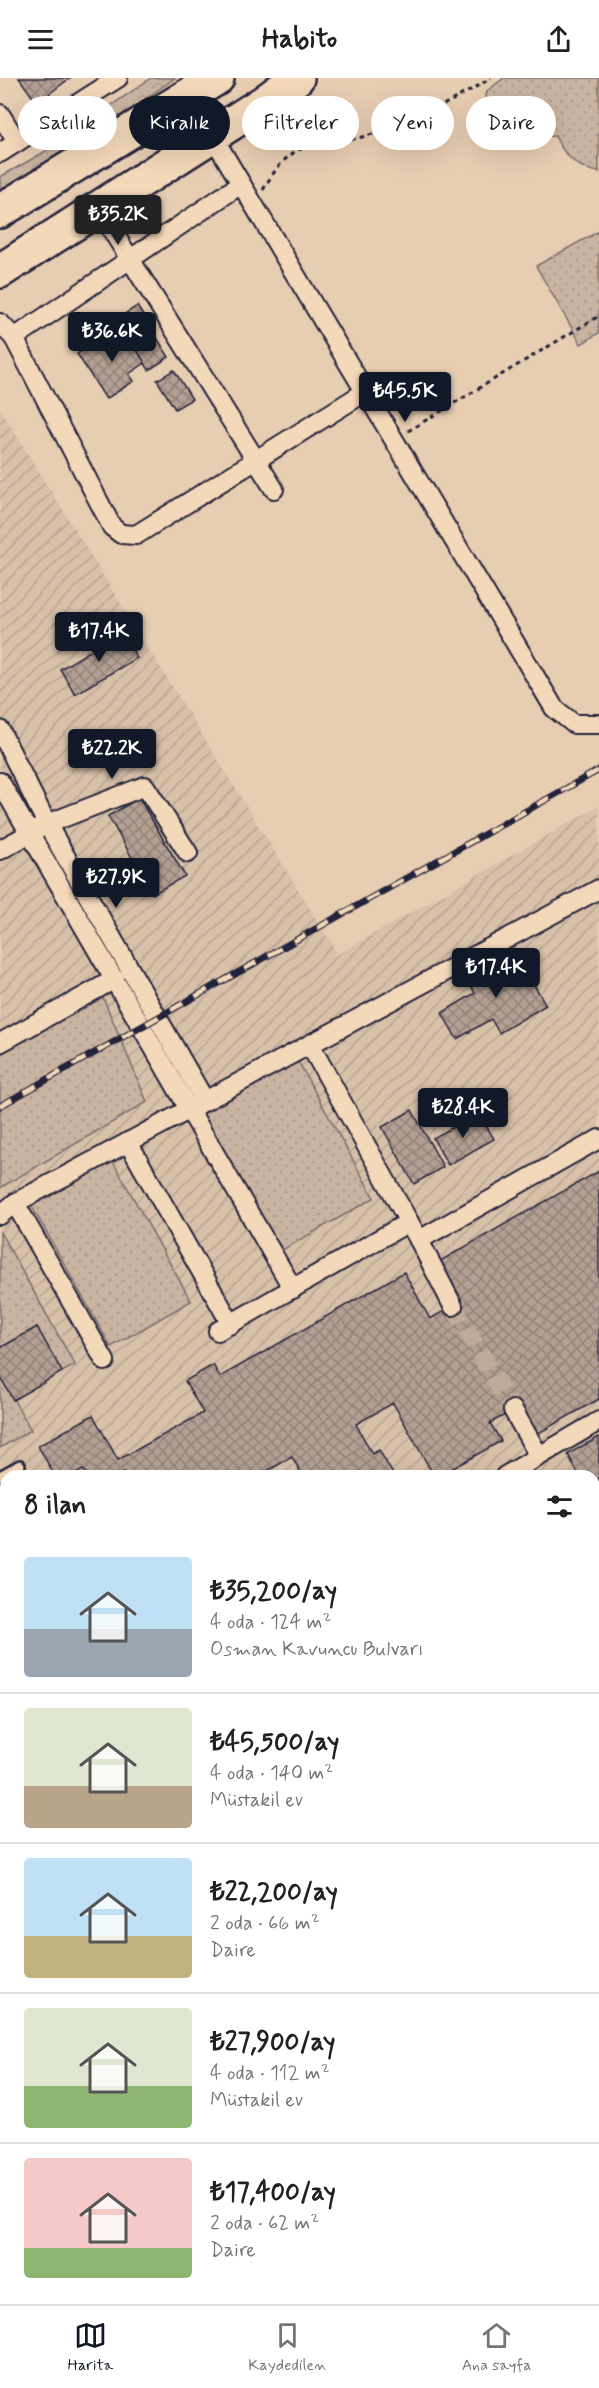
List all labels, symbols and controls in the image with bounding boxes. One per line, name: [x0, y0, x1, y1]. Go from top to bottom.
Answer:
text: Habito: [262, 22, 337, 57]
icon: menu: [24, 23, 57, 56]
icon: share: [542, 23, 575, 56]
chip: Satılık: [18, 96, 117, 150]
chip: Kiralık: [129, 96, 230, 150]
chip: Filtreler: [242, 96, 359, 150]
chip: Yeni: [371, 96, 454, 150]
chip: Daire: [466, 96, 556, 150]
pin: ₺35.2K: [69, 195, 167, 246]
text: ₺35.2K: [88, 201, 148, 228]
pin: ₺36.6K: [63, 312, 161, 363]
text: ₺36.6K: [82, 318, 142, 345]
pin: ₺45.5K: [356, 372, 454, 423]
text: ₺45.5K: [373, 378, 437, 405]
pin: ₺17.4K: [50, 612, 148, 663]
text: ₺17.4K: [69, 618, 129, 645]
pin: ₺22.2K: [63, 729, 161, 780]
text: ₺22.2K: [82, 735, 142, 762]
pin: ₺27.9K: [67, 858, 165, 909]
text: ₺27.9K: [86, 864, 146, 891]
pin: ₺17.4K: [447, 948, 545, 999]
text: ₺17.4K: [466, 954, 526, 981]
pin: ₺28.4K: [414, 1088, 512, 1139]
text: ₺28.4K: [432, 1094, 494, 1121]
text: 8 ilan: [24, 1489, 86, 1523]
icon: filters: [543, 1490, 576, 1523]
text: ₺35,200/ay: [210, 1575, 337, 1609]
icon: home: [72, 1581, 144, 1653]
text: 4 oda · 124 m²: [210, 1609, 331, 1636]
text: Osman Kavuncu Bulvarı: [210, 1636, 423, 1663]
text: ₺45,500/ay: [210, 1726, 339, 1760]
icon: home: [72, 1732, 144, 1804]
text: 4 oda · 140 m²: [210, 1760, 333, 1787]
text: Müstakil ev: [210, 1787, 303, 1814]
text: ₺22,200/ay: [210, 1876, 338, 1910]
icon: home: [72, 1882, 144, 1954]
text: 2 oda · 66 m²: [210, 1910, 320, 1937]
text: Daire: [210, 1937, 256, 1964]
text: ₺27,900/ay: [210, 2026, 335, 2060]
icon: home: [72, 2032, 144, 2104]
text: 4 oda · 112 m²: [210, 2060, 330, 2087]
text: Müstakil ev: [210, 2087, 303, 2114]
text: ₺17,400/ay: [210, 2176, 336, 2210]
icon: home: [72, 2182, 144, 2254]
text: 2 oda · 62 m²: [210, 2210, 319, 2237]
text: Daire: [210, 2237, 256, 2264]
tab: Harita: [67, 2319, 113, 2376]
tab: Kaydedilen: [248, 2319, 327, 2376]
tab: Ana sayfa: [462, 2319, 532, 2376]

